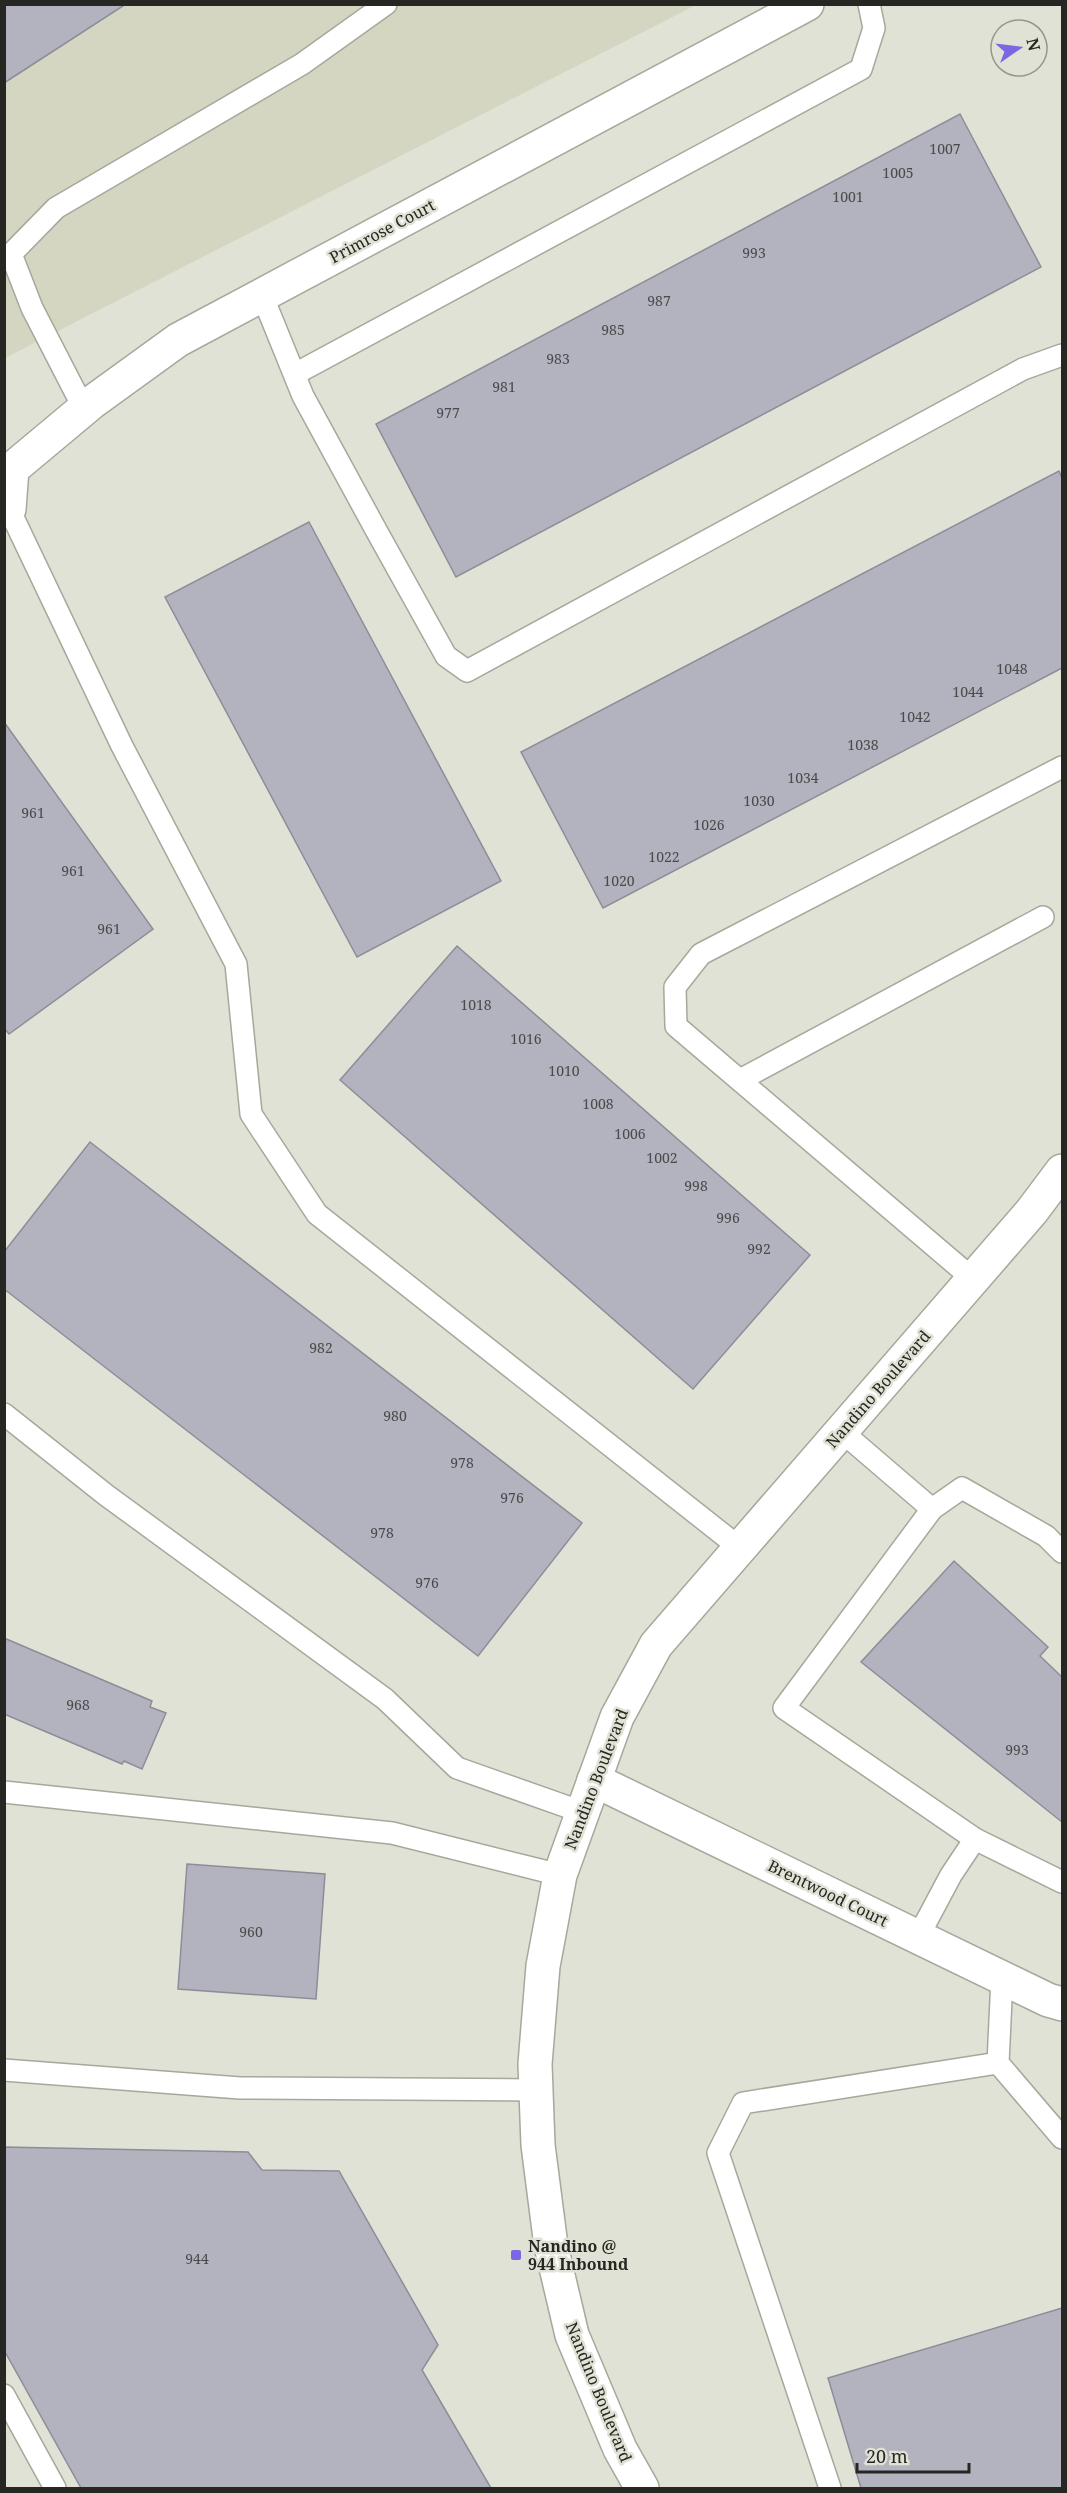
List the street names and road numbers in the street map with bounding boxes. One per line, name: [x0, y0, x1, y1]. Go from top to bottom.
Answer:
street label: Primrose Court: [325, 194, 439, 268]
street label: Nandino Boulevard: [821, 1325, 935, 1453]
street label: Nandino Boulevard: [559, 1705, 633, 1853]
street label: Brentwood Court: [764, 1854, 892, 1932]
street label: Nandino Boulevard: [561, 2319, 637, 2465]

